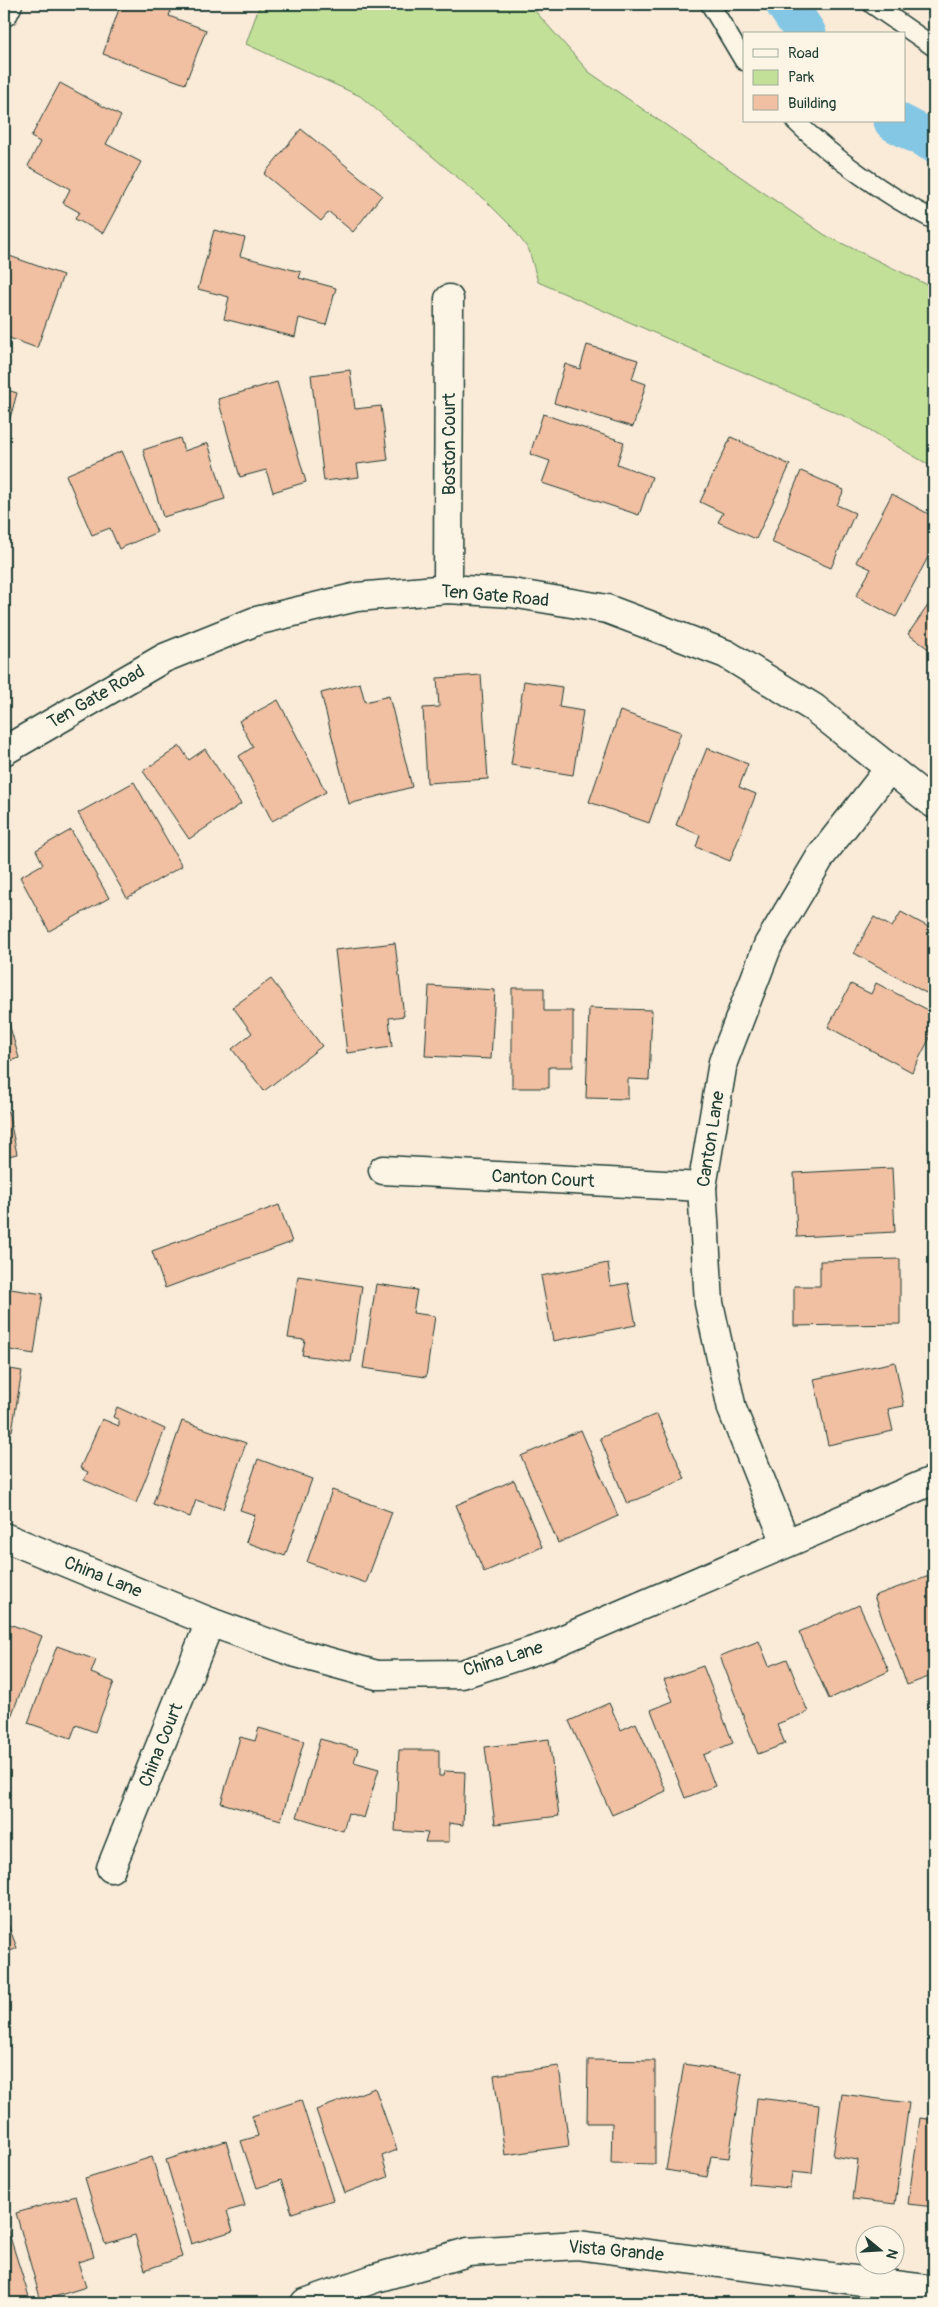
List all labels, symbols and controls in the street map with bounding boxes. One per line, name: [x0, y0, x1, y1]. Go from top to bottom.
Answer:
legend: [743, 32, 906, 122]
text: Road: [788, 44, 819, 63]
text: Park: [788, 68, 815, 87]
text: Building: [788, 94, 836, 113]
street label: Boston Court: [438, 392, 461, 495]
street label: Ten Gate Road: [440, 580, 550, 612]
street label: Ten Gate Road: [43, 660, 149, 734]
street label: Canton Lane: [692, 1089, 730, 1189]
street label: Canton Court: [491, 1165, 596, 1193]
street label: China Lane: [61, 1551, 146, 1603]
street label: China Lane: [460, 1636, 546, 1682]
street label: China Court: [134, 1699, 189, 1790]
north arrow: [856, 2224, 906, 2274]
street label: Vista Grande: [567, 2235, 665, 2267]
text: N: [882, 2247, 901, 2261]

